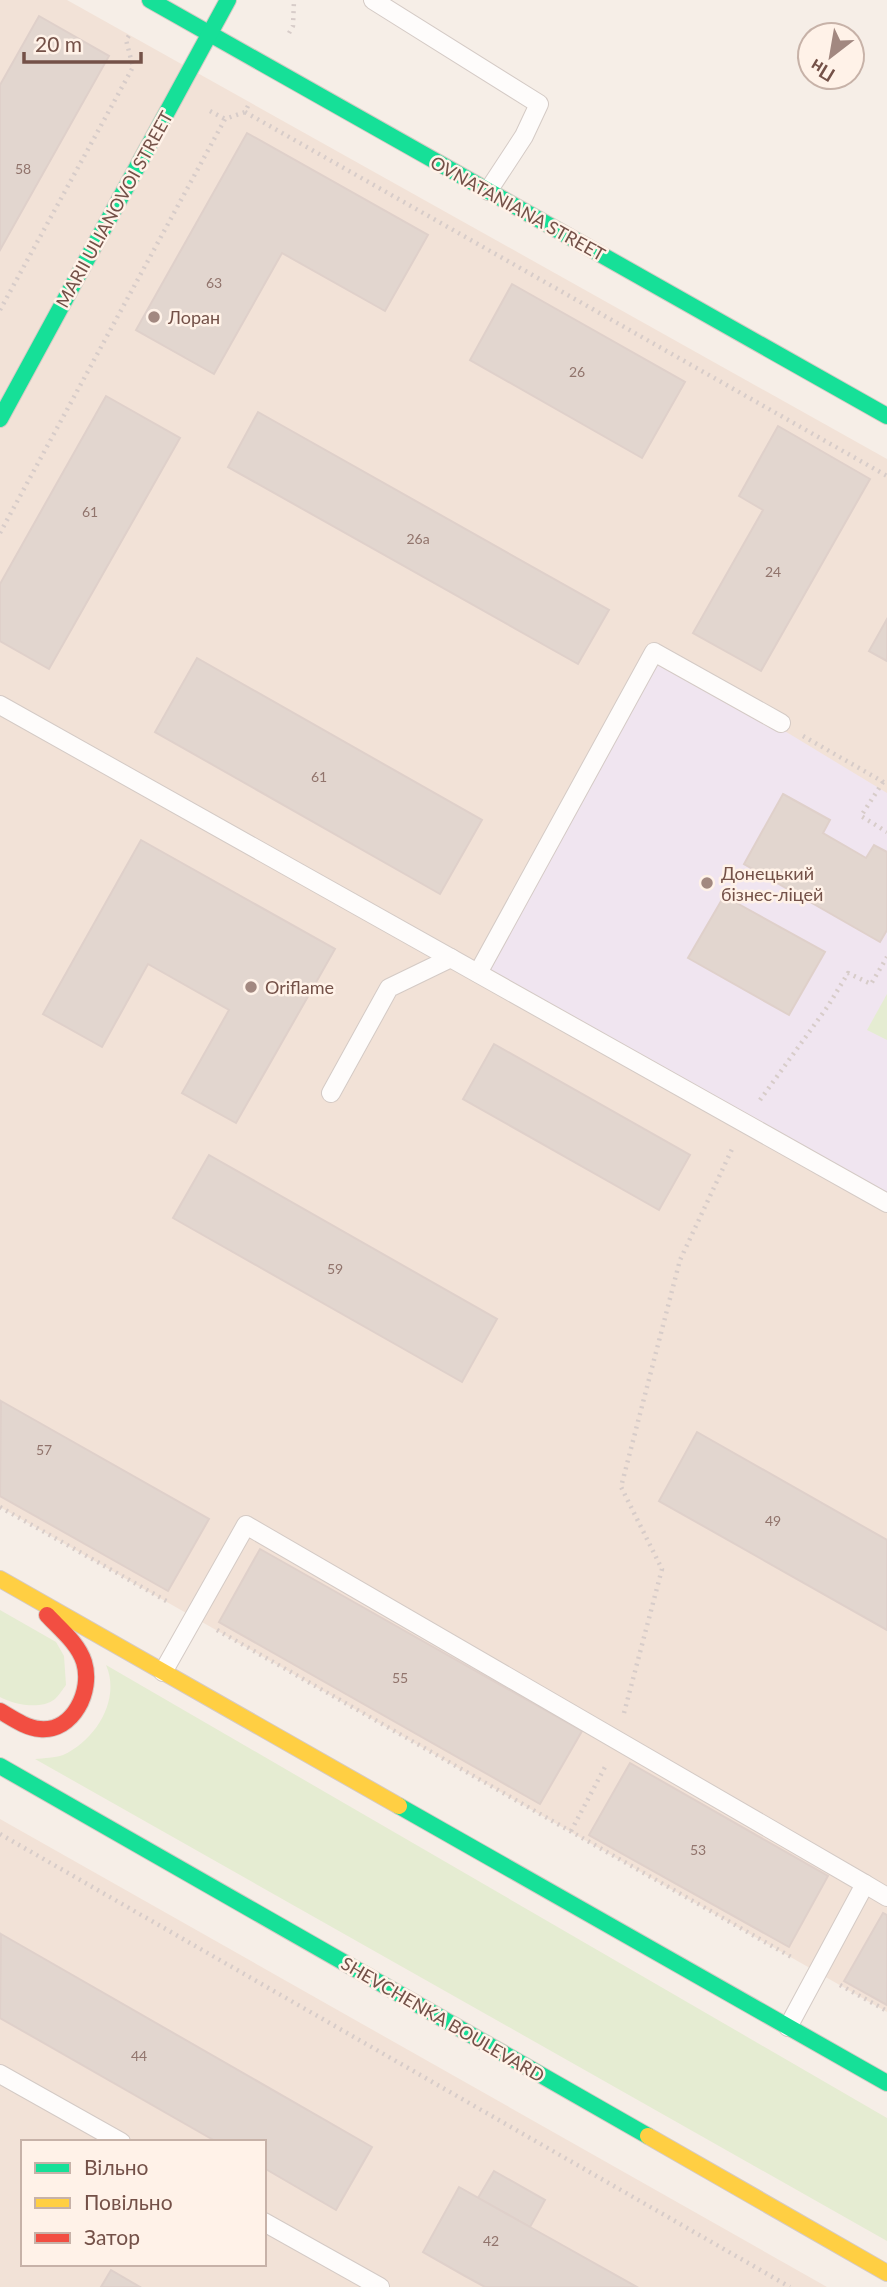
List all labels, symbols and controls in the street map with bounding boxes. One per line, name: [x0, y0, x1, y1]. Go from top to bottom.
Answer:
scale bar: [24, 21, 142, 65]
north arrow: [796, 21, 866, 91]
text: 20 m: [35, 31, 82, 56]
text: Пн: [805, 55, 839, 87]
street label: MARII ULIANOVOI STREET: [51, 107, 177, 311]
street label: OVNATANIANA STREET: [427, 151, 610, 265]
house number: 58: [15, 160, 31, 177]
house number: 63: [206, 274, 222, 291]
place label: Лоран: [167, 306, 220, 328]
marker: Лоран: [146, 309, 162, 325]
house number: 26: [569, 363, 585, 380]
house number: 61: [82, 503, 98, 520]
house number: 26а: [406, 530, 430, 547]
house number: 24: [765, 563, 781, 580]
house number: 61: [311, 768, 327, 785]
place label: Донецький бізнес-ліцей: [721, 862, 823, 905]
marker: Донецький бізнес-ліцей: [699, 875, 715, 891]
place label: Oriflame: [265, 976, 334, 998]
marker: Oriflame: [243, 979, 259, 995]
house number: 59: [327, 1260, 343, 1277]
house number: 57: [36, 1441, 52, 1458]
house number: 49: [765, 1512, 781, 1529]
house number: 55: [392, 1669, 408, 1686]
house number: 53: [690, 1841, 706, 1858]
street label: SHEVCHENKA BOULEVARD: [337, 1952, 549, 2086]
house number: 44: [131, 2047, 147, 2064]
legend: [21, 2140, 266, 2266]
text: Вільно: [84, 2154, 149, 2179]
text: Повільно: [84, 2189, 173, 2214]
text: Затор: [84, 2224, 140, 2249]
house number: 42: [483, 2232, 499, 2249]

